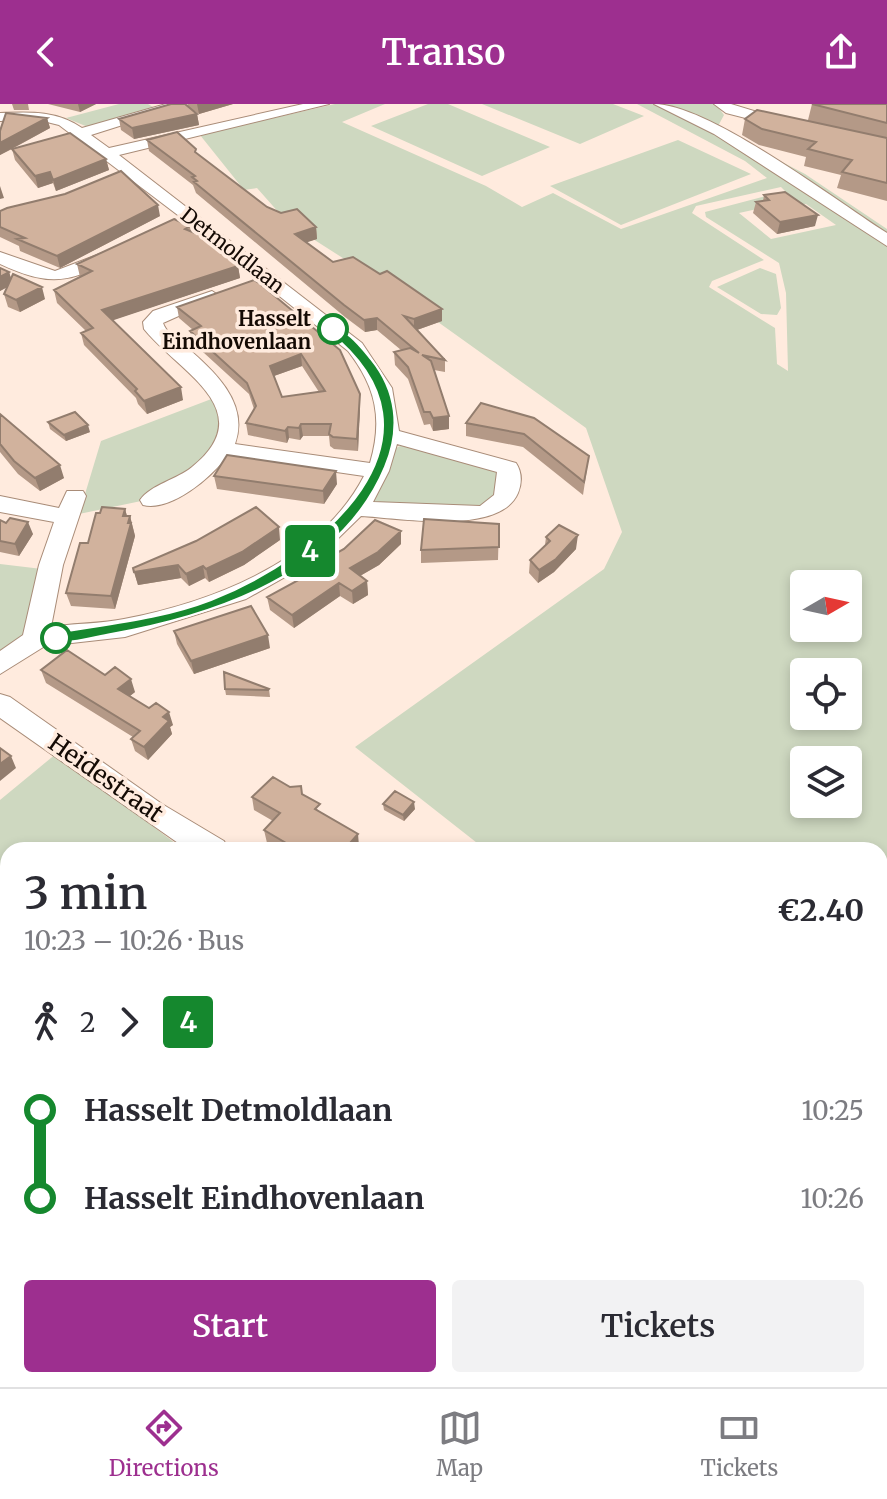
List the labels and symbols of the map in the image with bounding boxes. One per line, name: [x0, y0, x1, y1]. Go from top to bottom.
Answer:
street label: Detmoldlaan: [176, 202, 290, 298]
place label: Hasselt Eindhovenlaan: [162, 306, 311, 354]
marker: Hasselt Eindhovenlaan: [318, 314, 348, 344]
line badge: 4: [284, 525, 336, 577]
north arrow: [790, 570, 862, 642]
unlabelled marker: [41, 623, 71, 653]
street label: Heidestraat: [42, 727, 170, 829]

